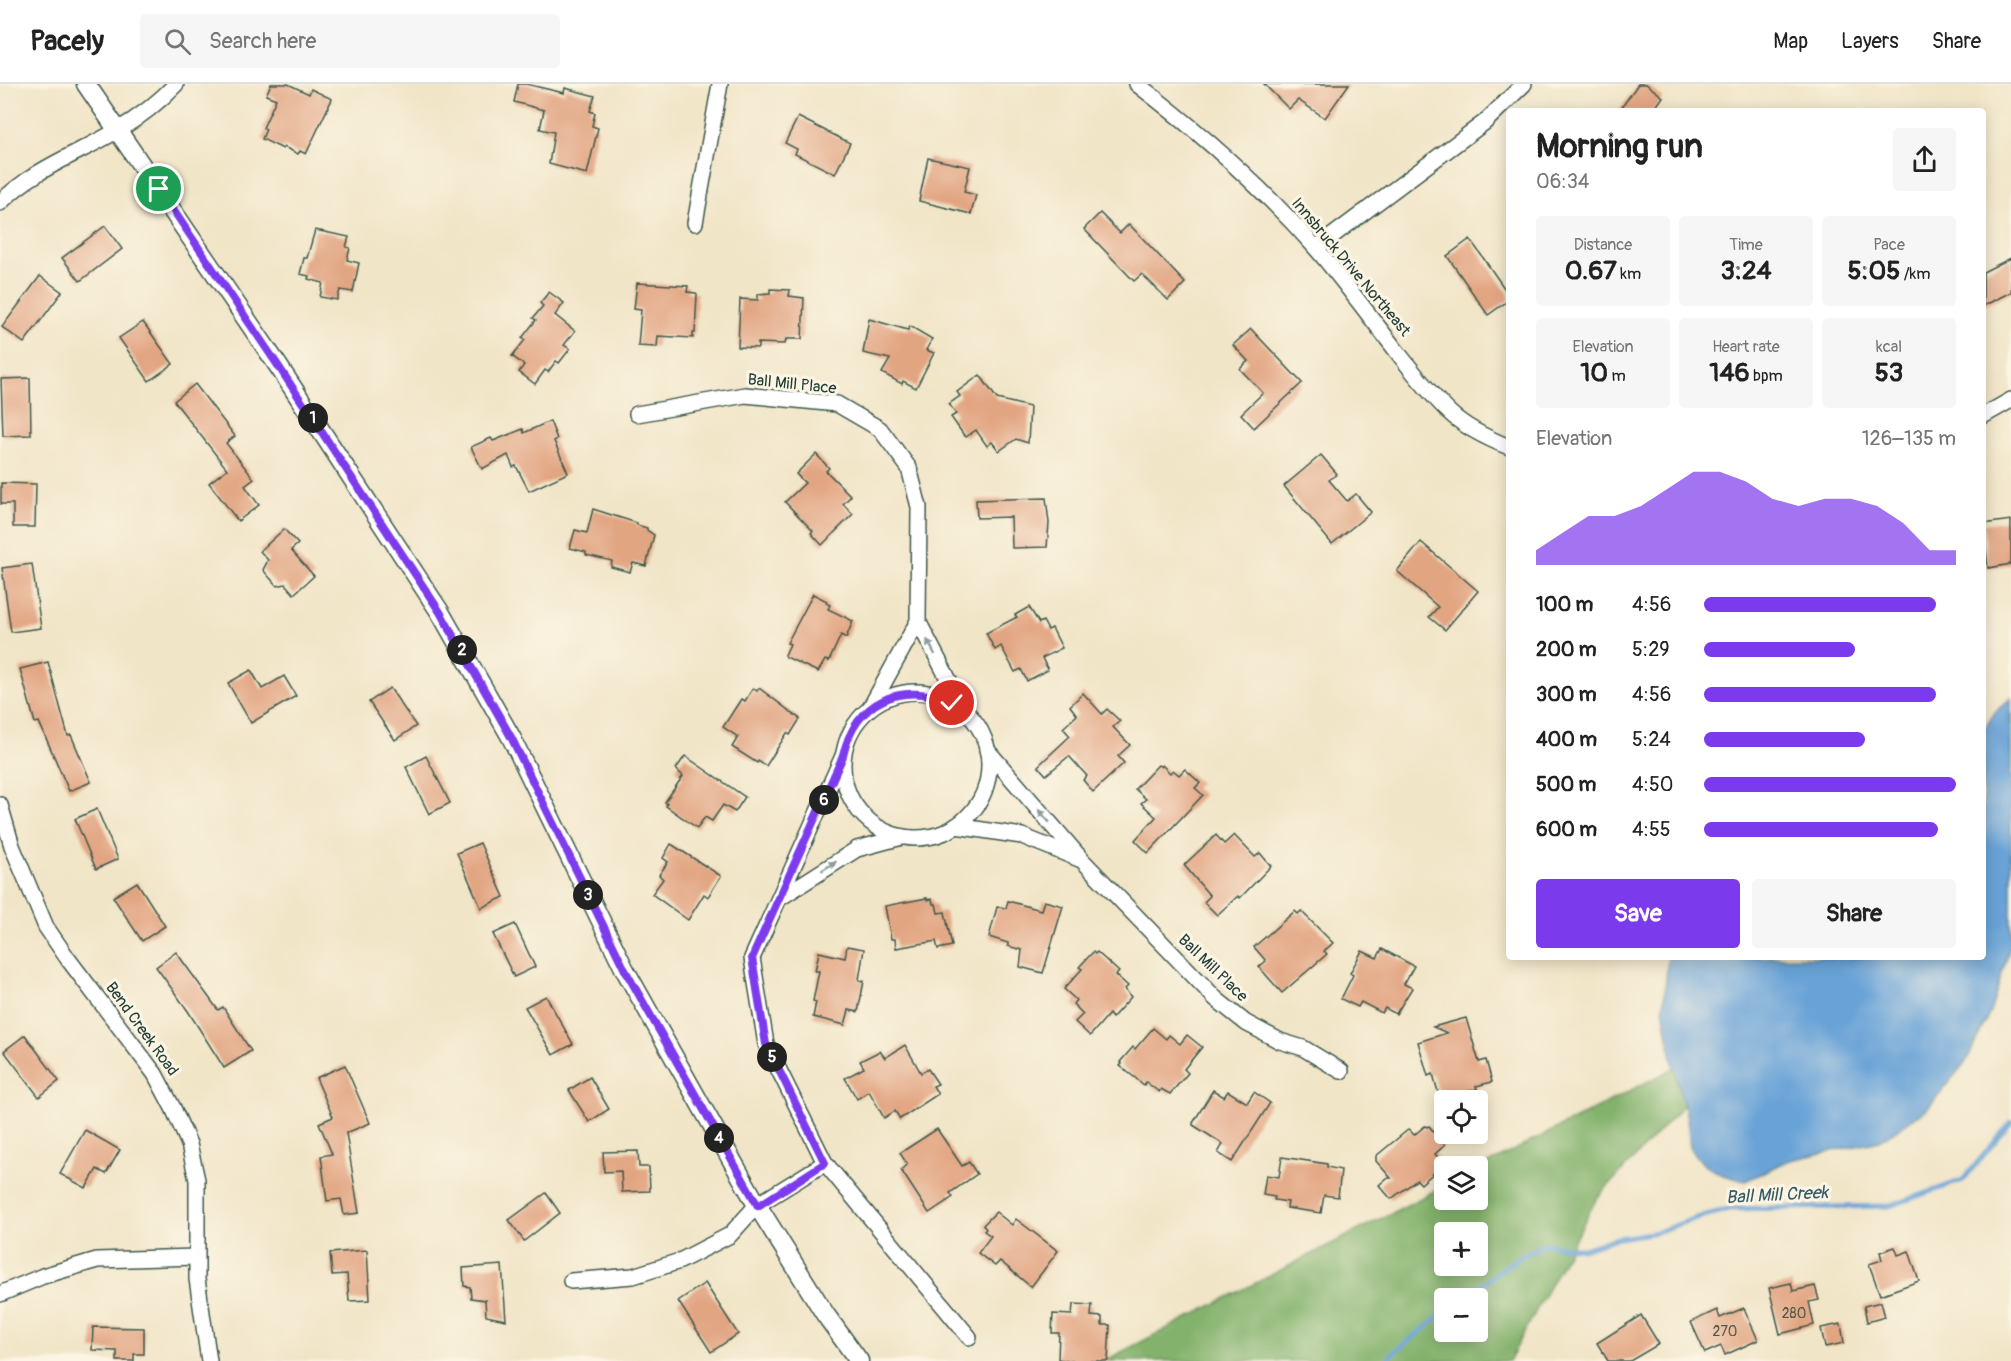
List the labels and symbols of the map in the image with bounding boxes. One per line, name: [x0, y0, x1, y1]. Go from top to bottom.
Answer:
pin: [133, 163, 184, 214]
street label: Innsbruck Drive Northeast: [1287, 194, 1415, 341]
street label: Ball Mill Place: [747, 369, 837, 399]
pin: 1: [298, 403, 328, 433]
pin: 2: [447, 635, 477, 665]
one-way arrow: [926, 638, 936, 655]
pin: [926, 677, 977, 728]
pin: 6: [809, 785, 839, 815]
one-way arrow: [1037, 808, 1050, 824]
one-way arrow: [821, 861, 837, 872]
pin: 3: [573, 880, 603, 910]
street label: Ball Mill Place: [1174, 930, 1252, 1006]
street label: Bend Creek Road: [101, 978, 183, 1080]
pin: 5: [757, 1042, 787, 1072]
pin: 4: [704, 1123, 734, 1153]
water label: Ball Mill Creek: [1725, 1181, 1830, 1209]
house number: 280: [1782, 1305, 1806, 1322]
house number: 270: [1713, 1323, 1737, 1340]

